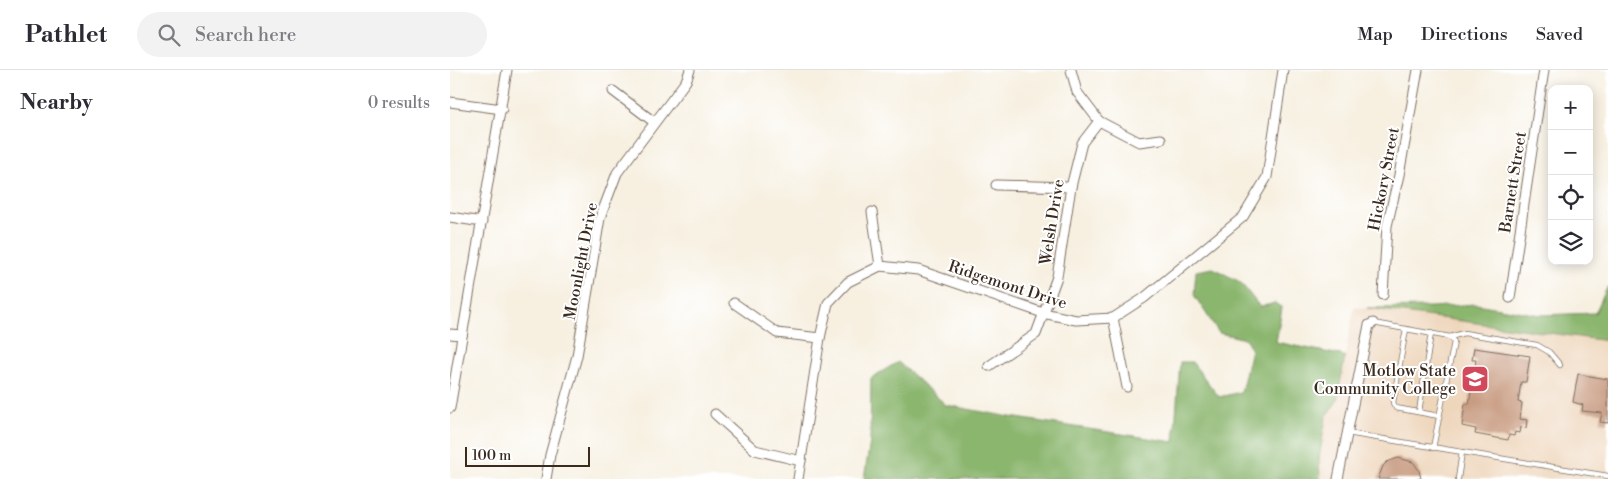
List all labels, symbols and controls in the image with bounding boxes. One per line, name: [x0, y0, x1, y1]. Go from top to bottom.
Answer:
search box: [137, 12, 487, 57]
text: Pathlet: [25, 20, 107, 50]
icon: search: [155, 21, 183, 49]
text: Search here: [195, 23, 296, 47]
text: Map: [1357, 23, 1393, 46]
text: Directions: [1421, 23, 1508, 46]
text: Saved: [1536, 23, 1583, 46]
map controls: [1548, 85, 1593, 265]
button: +: [1548, 85, 1593, 130]
text: Nearby: [20, 90, 93, 116]
text: 0 results: [368, 93, 430, 113]
street label: Hickory Street: [1364, 125, 1404, 233]
street label: Barnett Street: [1495, 130, 1531, 235]
button: −: [1548, 130, 1593, 175]
button: locate: [1548, 175, 1593, 220]
street label: Welsh Drive: [1035, 178, 1069, 268]
street label: Moonlight Drive: [560, 201, 602, 322]
button: layers: [1548, 220, 1593, 265]
street label: Ridgemont Drive: [946, 256, 1070, 314]
place label: Motlow State Community College: [1314, 361, 1456, 399]
school or university icon: Motlow State Community College: [1460, 364, 1490, 394]
scale bar: [465, 444, 590, 467]
text: 100 m: [472, 447, 511, 465]

